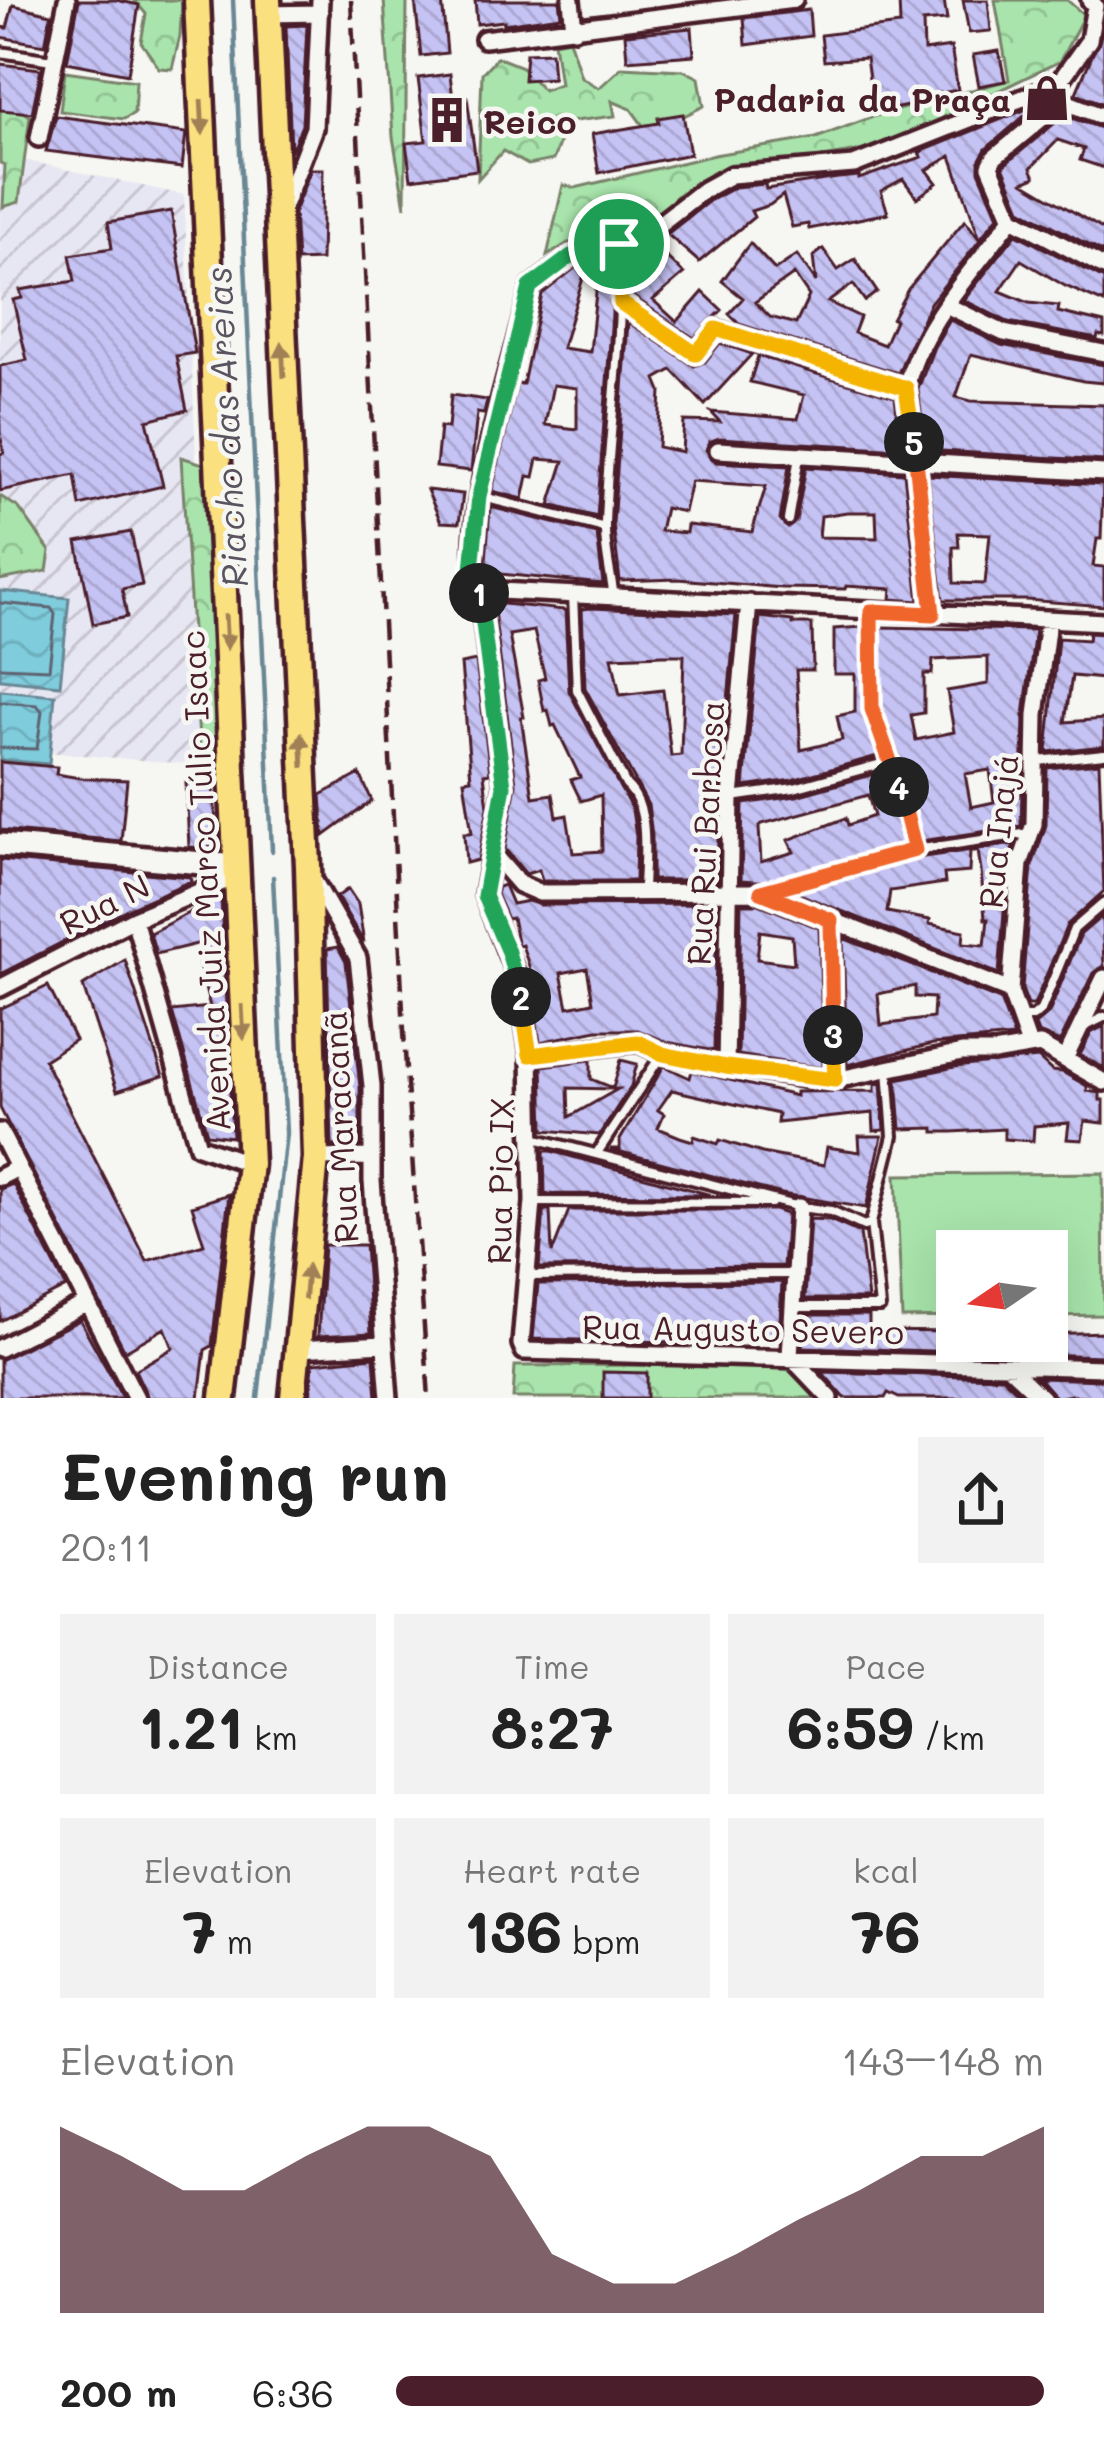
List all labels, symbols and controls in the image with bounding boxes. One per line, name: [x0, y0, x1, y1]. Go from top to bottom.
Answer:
shop icon: Padaria da Praça: [1022, 73, 1072, 123]
place label: Padaria da Praça: [714, 77, 1011, 120]
building icon: Reico: [422, 95, 472, 145]
one-way arrow: [193, 99, 212, 137]
place label: Reico: [483, 99, 576, 142]
pin: [568, 193, 670, 295]
icon: arrive: [586, 211, 652, 277]
water label: Riacho das Areias: [193, 265, 257, 589]
one-way arrow: [273, 340, 292, 378]
pin: 5: [884, 412, 944, 472]
text: 5: [904, 420, 924, 463]
pin: 1: [449, 563, 509, 623]
text: 1: [472, 571, 486, 614]
one-way arrow: [217, 614, 236, 652]
street label: Avenida Juiz Marco Túlio Isaac: [169, 629, 239, 1133]
street label: Rua Rui Barbosa: [676, 700, 732, 966]
one-way arrow: [292, 730, 311, 768]
street label: Rua Inajá: [968, 752, 1026, 910]
pin: 4: [869, 757, 929, 817]
text: 4: [889, 765, 909, 808]
street label: Rua N: [52, 863, 156, 943]
pin: 2: [491, 967, 551, 1027]
text: 2: [512, 975, 530, 1018]
one-way arrow: [234, 1004, 253, 1042]
pin: 3: [803, 1005, 863, 1065]
street label: Rua Maracanã: [311, 1009, 367, 1245]
text: 3: [823, 1013, 843, 1056]
street label: Rua Pio IX: [476, 1097, 522, 1265]
north arrow: [936, 1230, 1068, 1362]
map controls: [936, 1230, 1068, 1362]
one-way arrow: [297, 1263, 316, 1300]
street label: Rua Augusto Severo: [582, 1304, 904, 1352]
text: Evening run: [60, 1432, 449, 1518]
button: share: [918, 1437, 1044, 1563]
text: 20:11: [60, 1520, 153, 1571]
text: Distance: [147, 1644, 289, 1687]
text: Time: [514, 1644, 590, 1687]
text: Pace: [846, 1644, 926, 1687]
text: 1.21: [138, 1687, 243, 1765]
text: 8:27: [490, 1687, 614, 1765]
text: 6:59: [787, 1687, 913, 1765]
text: km: [243, 1715, 298, 1758]
text: /km: [913, 1715, 985, 1758]
text: Elevation: [144, 1848, 292, 1891]
text: Heart rate: [463, 1848, 641, 1891]
text: kcal: [853, 1848, 919, 1891]
text: 7: [183, 1891, 216, 1969]
text: 136: [463, 1891, 562, 1969]
text: 76: [851, 1891, 921, 1969]
text: m: [216, 1919, 253, 1962]
text: bpm: [562, 1919, 641, 1962]
text: Elevation: [60, 2034, 235, 2085]
text: 143–148 m: [841, 2034, 1044, 2085]
text: 200 m: [60, 2366, 177, 2417]
text: 6:36: [252, 2366, 334, 2417]

